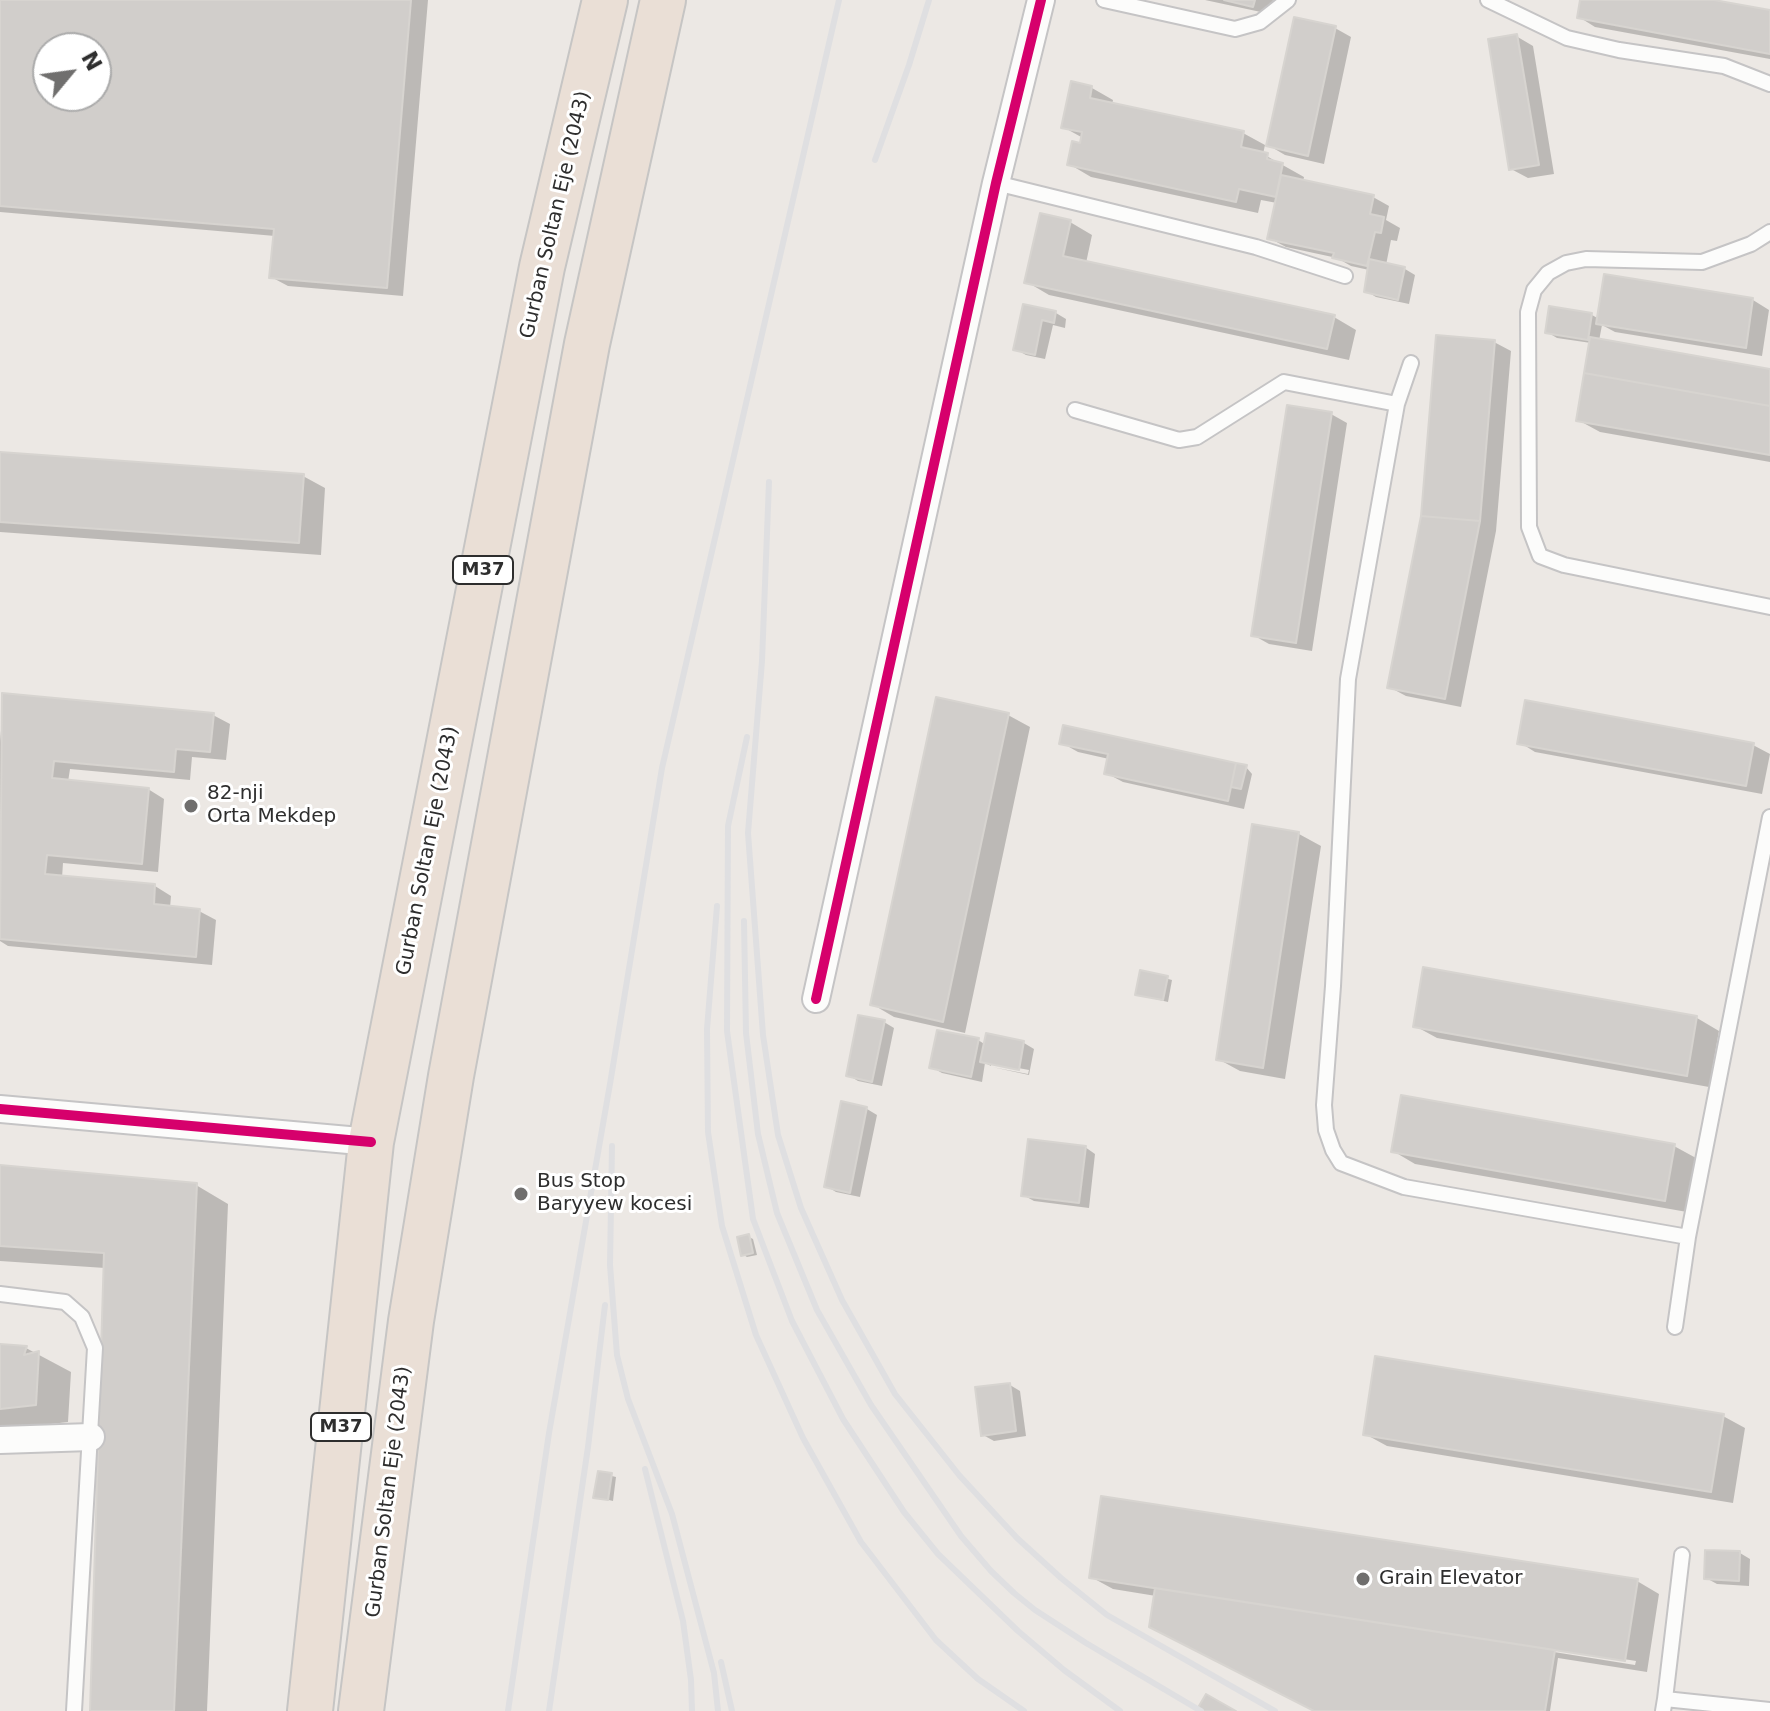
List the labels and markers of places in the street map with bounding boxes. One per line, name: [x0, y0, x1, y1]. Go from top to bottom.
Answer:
place label: 82-nji Orta Mekdep: [207, 782, 336, 829]
marker: 82-nji Orta Mekdep: [182, 797, 200, 815]
place label: Bus Stop Baryyew kocesi: [537, 1170, 692, 1217]
marker: Bus Stop Baryyew kocesi: [512, 1185, 530, 1203]
place label: Grain Elevator: [1379, 1567, 1522, 1591]
marker: Grain Elevator: [1354, 1570, 1372, 1588]

